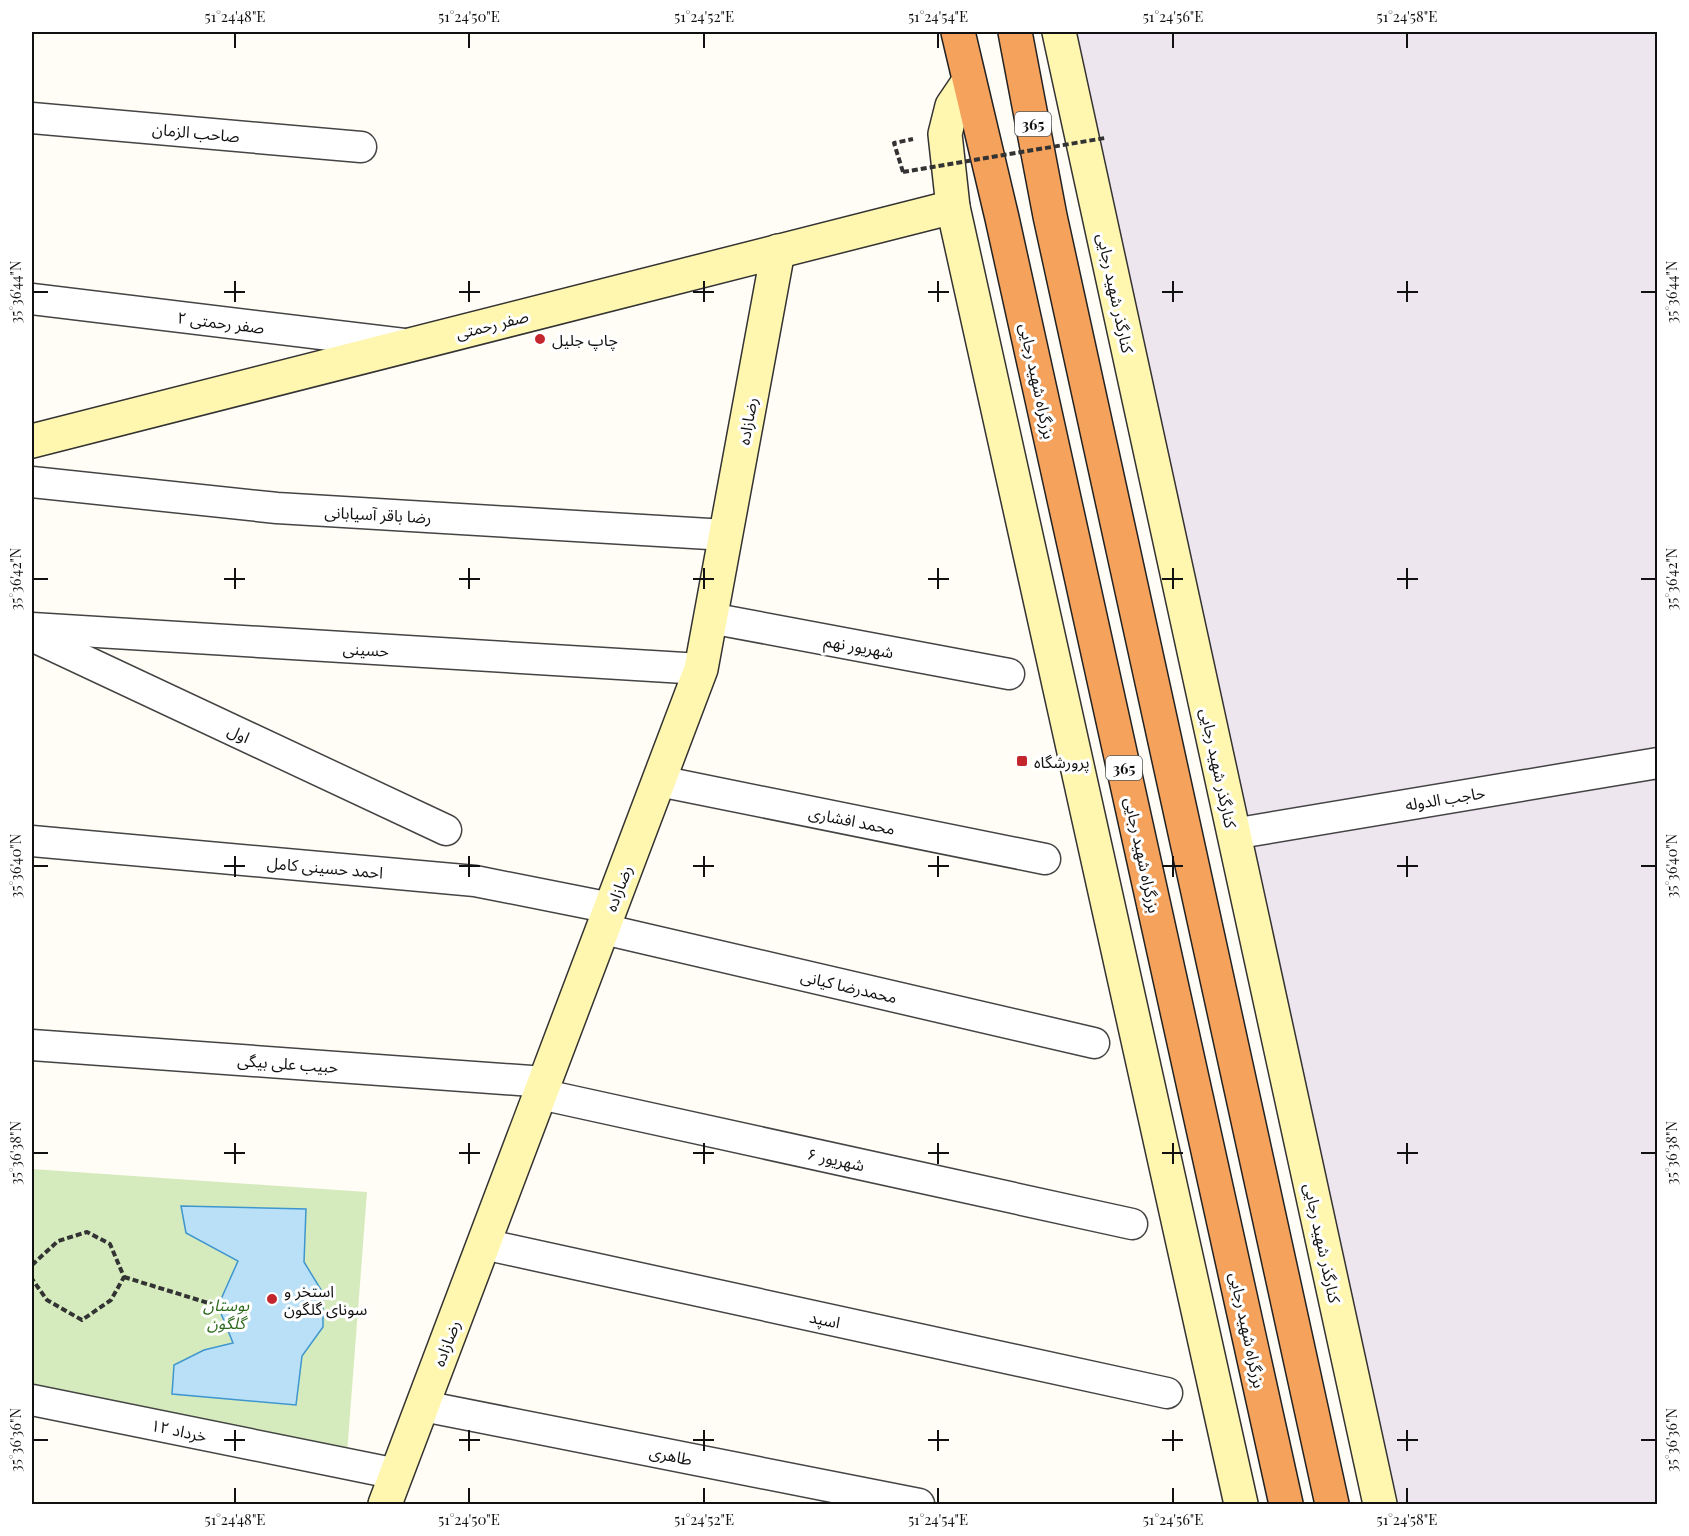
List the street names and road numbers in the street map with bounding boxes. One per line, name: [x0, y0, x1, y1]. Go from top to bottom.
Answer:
road number: 365: [1015, 112, 1051, 136]
street label: صاحب الزمان: [151, 118, 241, 146]
street label: کنارگذر شهید رجایی: [1093, 231, 1139, 355]
street label: صفر رحمتی: [453, 305, 531, 343]
street label: صفر رحمتی ۲: [176, 306, 266, 338]
street label: بزرگراه شهید رجایی: [1015, 321, 1061, 441]
street label: رضازاده: [733, 396, 761, 446]
street label: رضا باقر آسیابانی: [324, 501, 432, 527]
street label: شهریور نهم: [822, 630, 895, 665]
street label: حسینی: [342, 637, 390, 661]
street label: کنارگذر شهید رجایی: [1196, 706, 1242, 830]
street label: اول: [224, 719, 253, 748]
road number: 365: [1106, 756, 1142, 780]
street label: حاجب الدوله: [1404, 781, 1486, 815]
street label: بزرگراه شهید رجایی: [1120, 795, 1166, 915]
street label: محمد افشاری: [807, 801, 897, 839]
street label: احمد حسینی کامل: [266, 851, 384, 883]
street label: رضازاده: [600, 862, 636, 914]
street label: محمدرضا کیانی: [799, 965, 899, 1007]
street label: حبیب علی بیگی: [237, 1049, 339, 1077]
street label: شهریور ۶: [806, 1143, 866, 1175]
street label: کنارگذر شهید رجایی: [1300, 1181, 1346, 1305]
street label: بزرگراه شهید رجایی: [1225, 1270, 1271, 1390]
street label: اسپد: [807, 1306, 842, 1334]
street label: رضازاده: [428, 1317, 464, 1369]
street label: خرداد ۱۲: [149, 1414, 209, 1446]
street label: طاهری: [648, 1441, 694, 1469]

